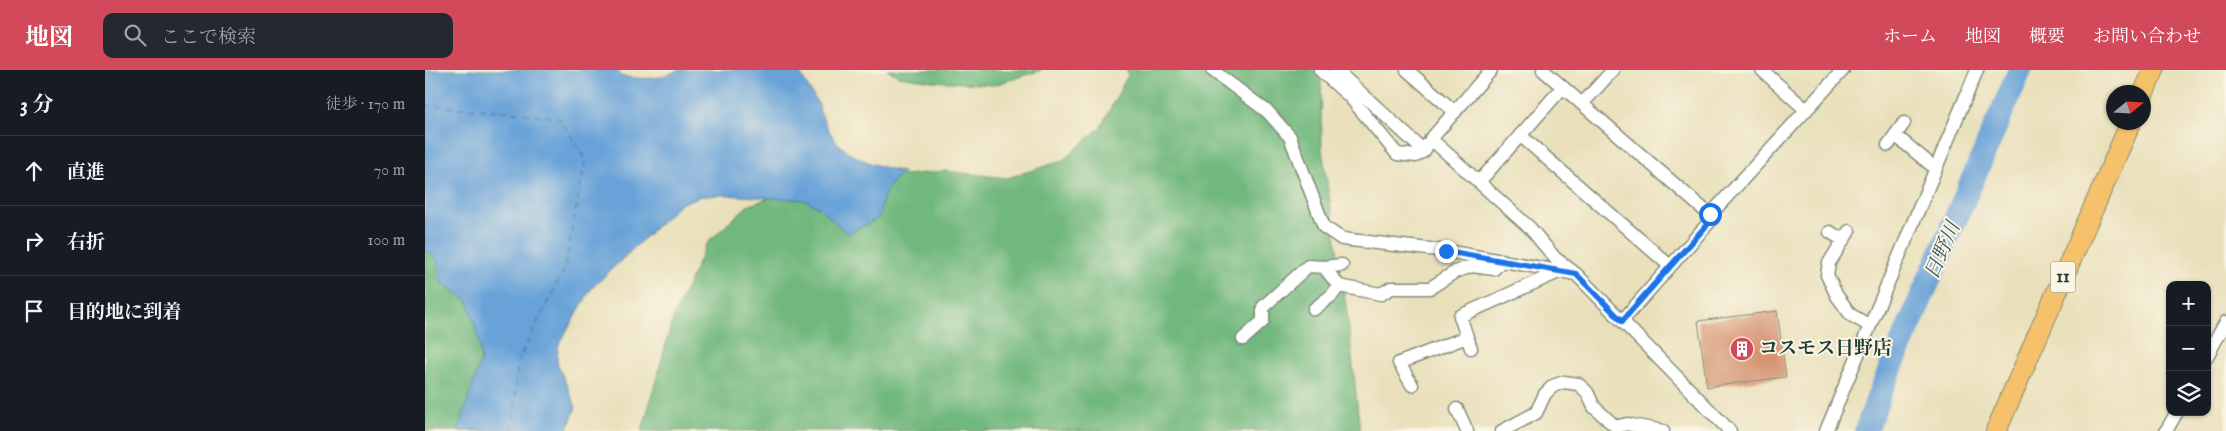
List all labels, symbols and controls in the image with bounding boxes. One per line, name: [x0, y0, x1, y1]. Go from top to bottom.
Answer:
search box: [103, 13, 453, 58]
icon: search: [121, 21, 149, 49]
text: 地図: [25, 23, 73, 54]
text: ここで検索: [161, 26, 256, 50]
text: ホーム: [1883, 26, 1937, 49]
text: 地図: [1965, 26, 2001, 49]
text: 概要: [2029, 26, 2065, 49]
text: お問い合わせ: [2093, 26, 2201, 49]
north arrow: [2106, 85, 2151, 130]
text: 3 分: [20, 92, 53, 119]
text: 徒歩 · 170 m: [325, 95, 405, 115]
icon: ahead: [20, 157, 48, 185]
text: 直進: [67, 161, 105, 185]
text: 70 m: [374, 161, 405, 181]
route start: [1699, 203, 1722, 226]
water label: 日野川: [1920, 217, 1967, 283]
icon: right: [20, 227, 48, 255]
text: 右折: [67, 231, 105, 255]
text: 100 m: [368, 231, 405, 251]
route end: [1435, 240, 1458, 263]
road number: 11: [2051, 262, 2075, 292]
map controls: [2166, 281, 2211, 416]
button: +: [2166, 281, 2211, 326]
icon: arrive: [20, 297, 48, 325]
text: 目的地に到着: [67, 301, 181, 325]
button: −: [2166, 326, 2211, 371]
building icon: コスモス日野店: [1729, 336, 1755, 362]
place label: コスモス日野店: [1759, 337, 1892, 361]
button: layers: [2166, 371, 2211, 416]

